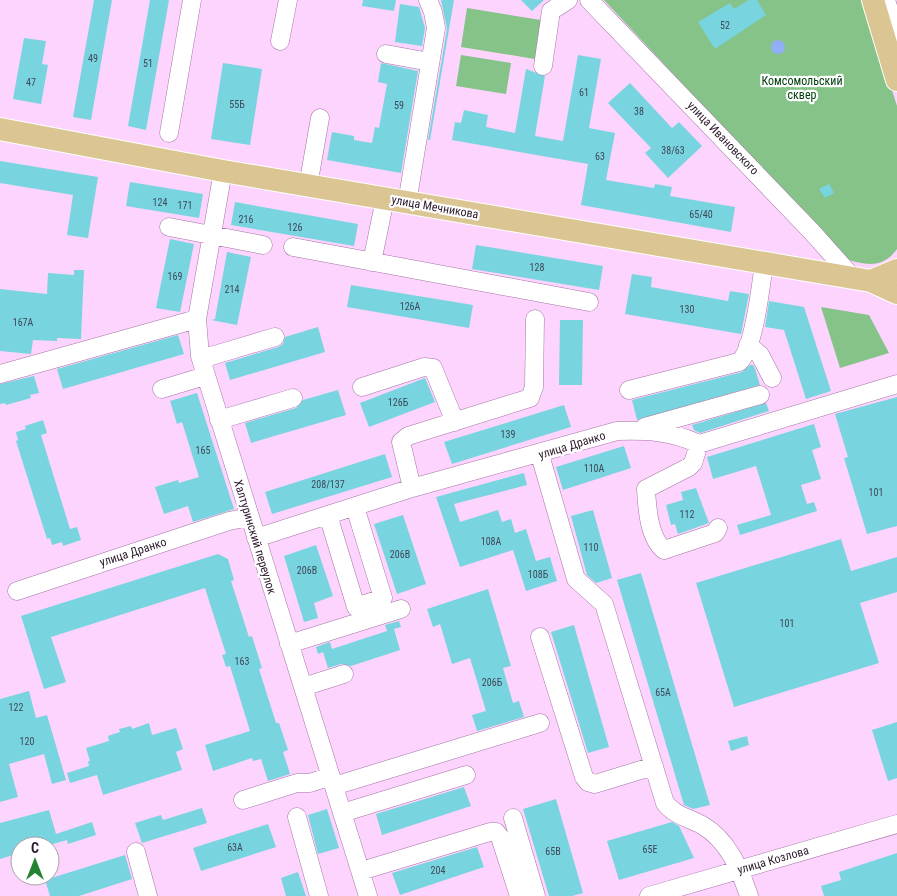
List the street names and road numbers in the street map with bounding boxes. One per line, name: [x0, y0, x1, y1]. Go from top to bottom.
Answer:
street label: улица Ивановского: [684, 98, 762, 178]
street label: улица Мечникова: [390, 192, 480, 222]
street label: улица Дранко: [537, 428, 607, 462]
street label: Халтуринский переулок: [231, 478, 279, 596]
street label: улица Дранко: [98, 535, 168, 569]
street label: улица Козлова: [736, 843, 811, 877]

